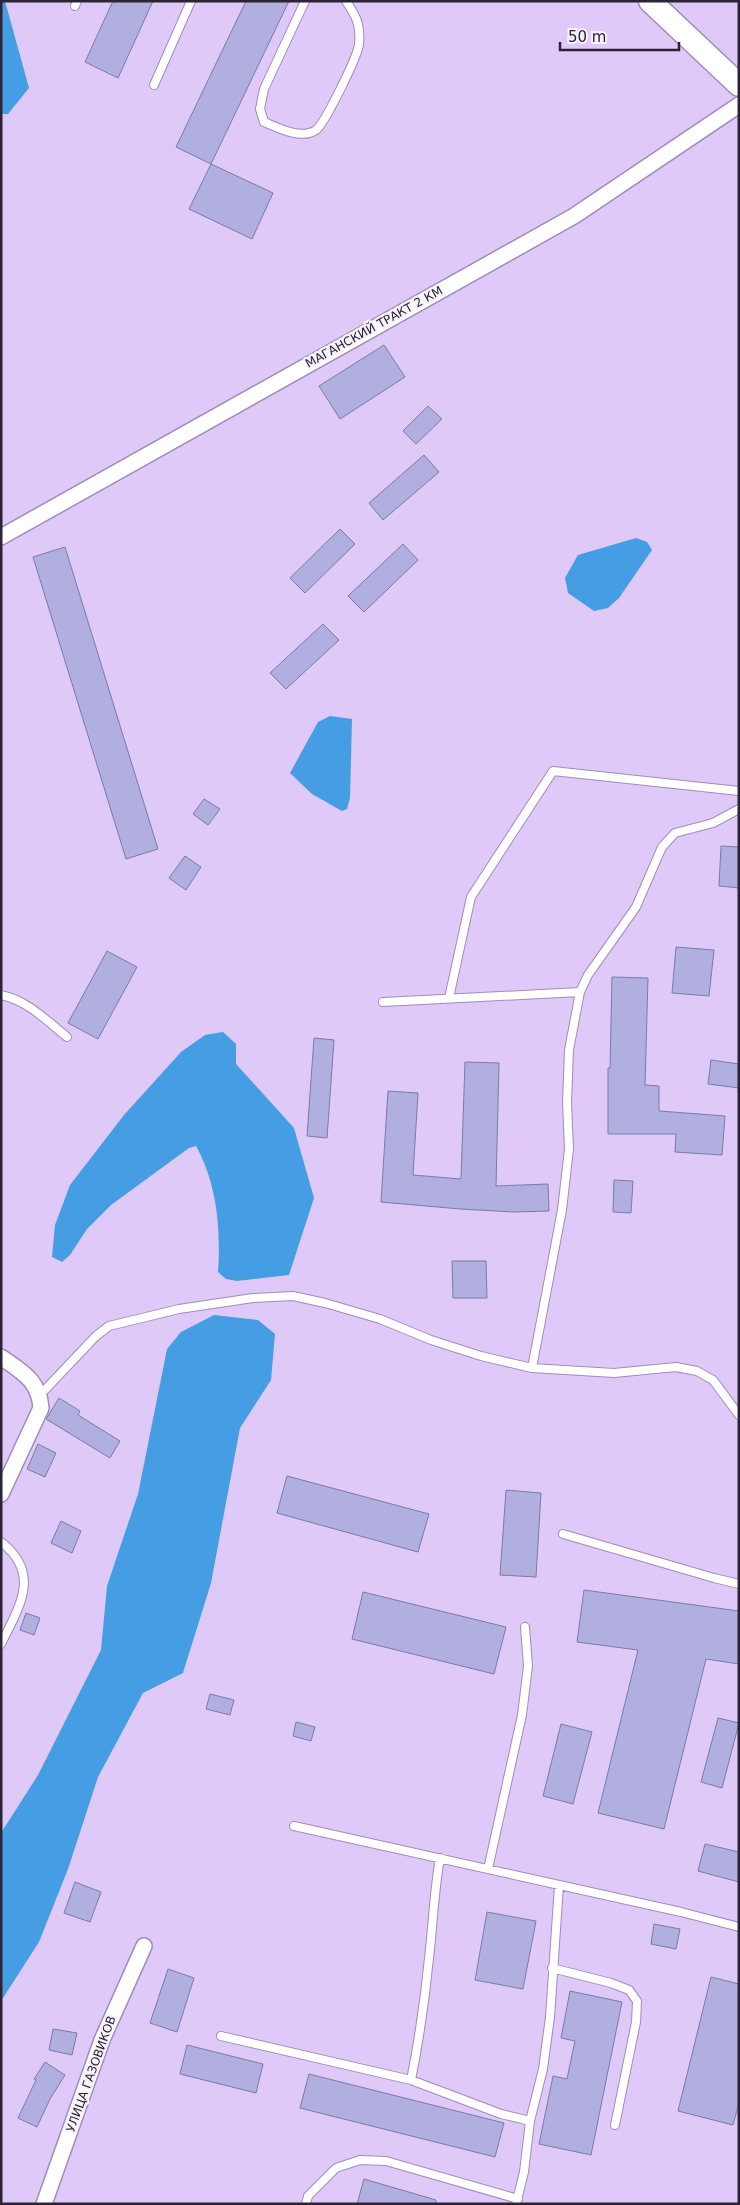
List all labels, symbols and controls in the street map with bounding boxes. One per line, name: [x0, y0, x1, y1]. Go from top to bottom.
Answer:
scale bar: [560, 20, 679, 52]
text: 50 m: [568, 28, 606, 46]
street label: МАГАНСКИЙ ТРАКТ 2 КМ: [303, 283, 445, 371]
street label: УЛИЦА ГАЗОВИКОВ: [63, 2014, 119, 2134]

